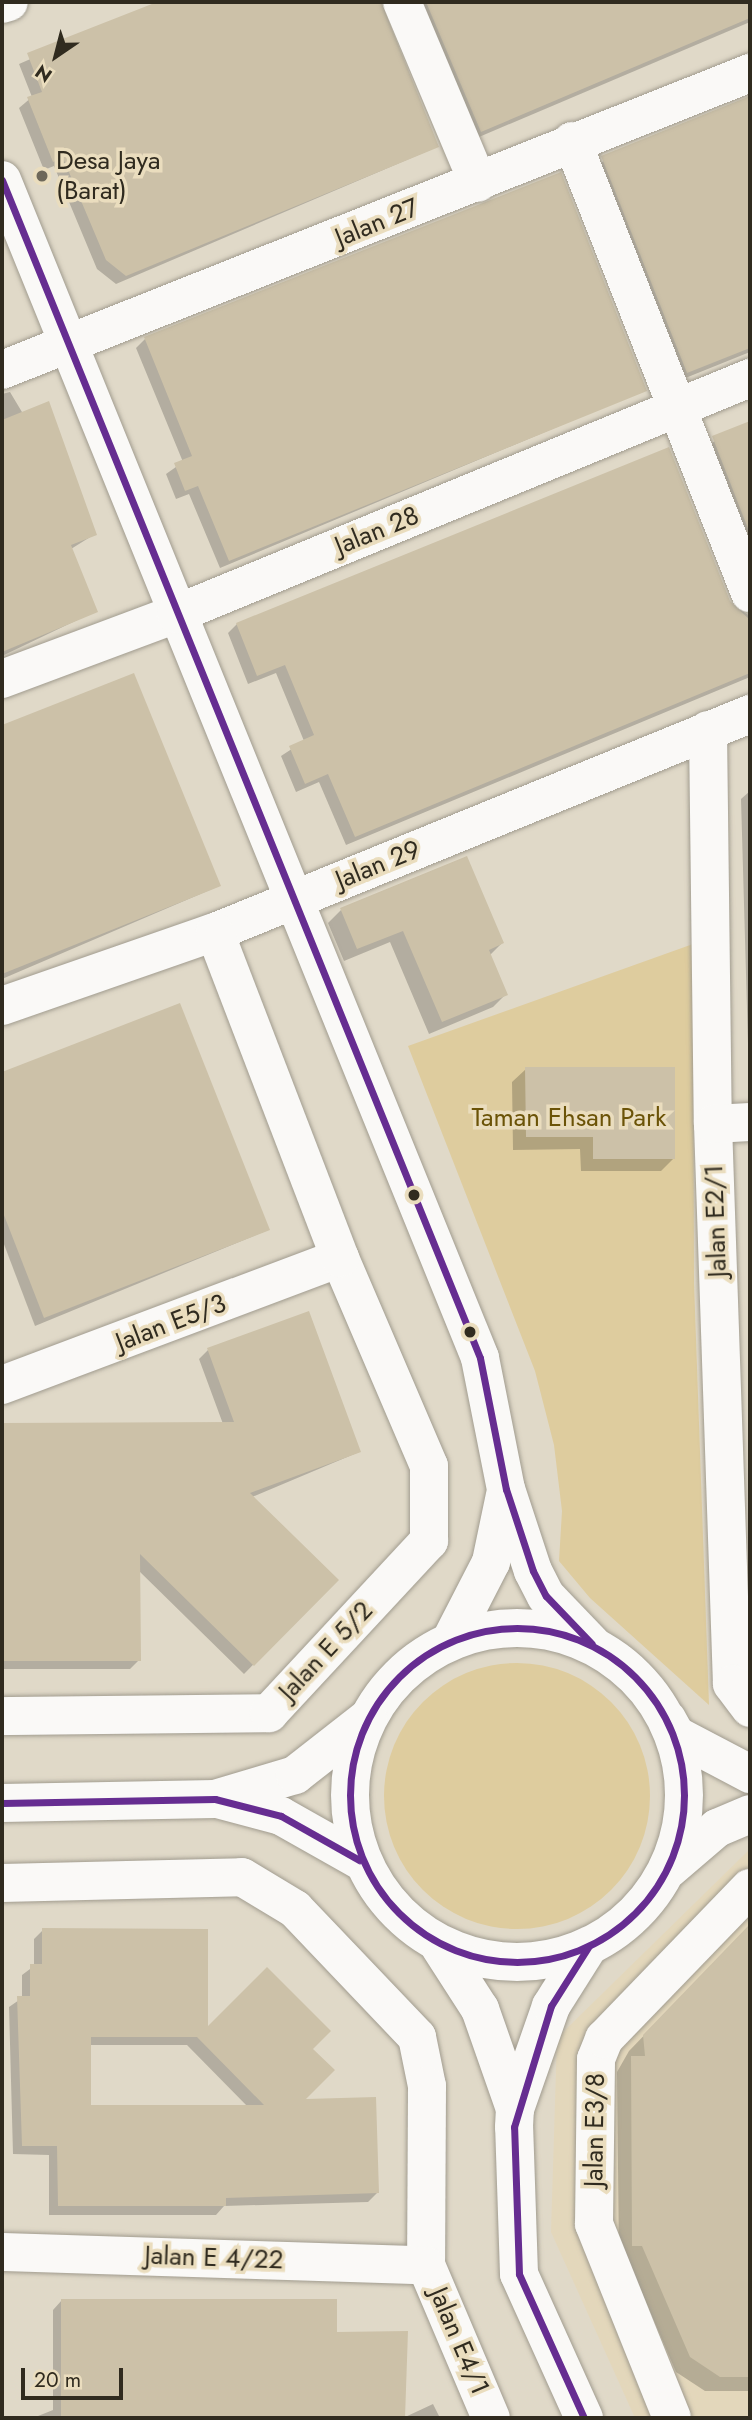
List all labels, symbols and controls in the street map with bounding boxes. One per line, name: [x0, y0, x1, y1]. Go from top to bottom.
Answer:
north arrow: [21, 21, 91, 91]
text: N: [30, 58, 58, 89]
place label: Desa Jaya (Barat): [56, 145, 160, 206]
marker: Desa Jaya (Barat): [34, 168, 50, 184]
street label: Jalan 27: [331, 192, 423, 254]
street label: Jalan 28: [331, 500, 423, 562]
street label: Jalan 29: [331, 834, 425, 896]
park label: Taman Ehsan Park: [472, 1102, 666, 1134]
street label: Jalan E2/1: [698, 1164, 734, 1278]
unlabelled marker: [407, 1188, 421, 1202]
street label: Jalan E5/3: [112, 1288, 230, 1358]
unlabelled marker: [463, 1325, 477, 1339]
street label: Jalan E 5/2: [272, 1595, 380, 1707]
street label: Jalan E3/8: [578, 2073, 612, 2187]
street label: Jalan E 4/22: [144, 2240, 284, 2276]
street label: Jalan E4/1: [423, 2283, 495, 2399]
scale bar: [24, 2354, 126, 2398]
text: 20 m: [34, 2365, 81, 2395]

